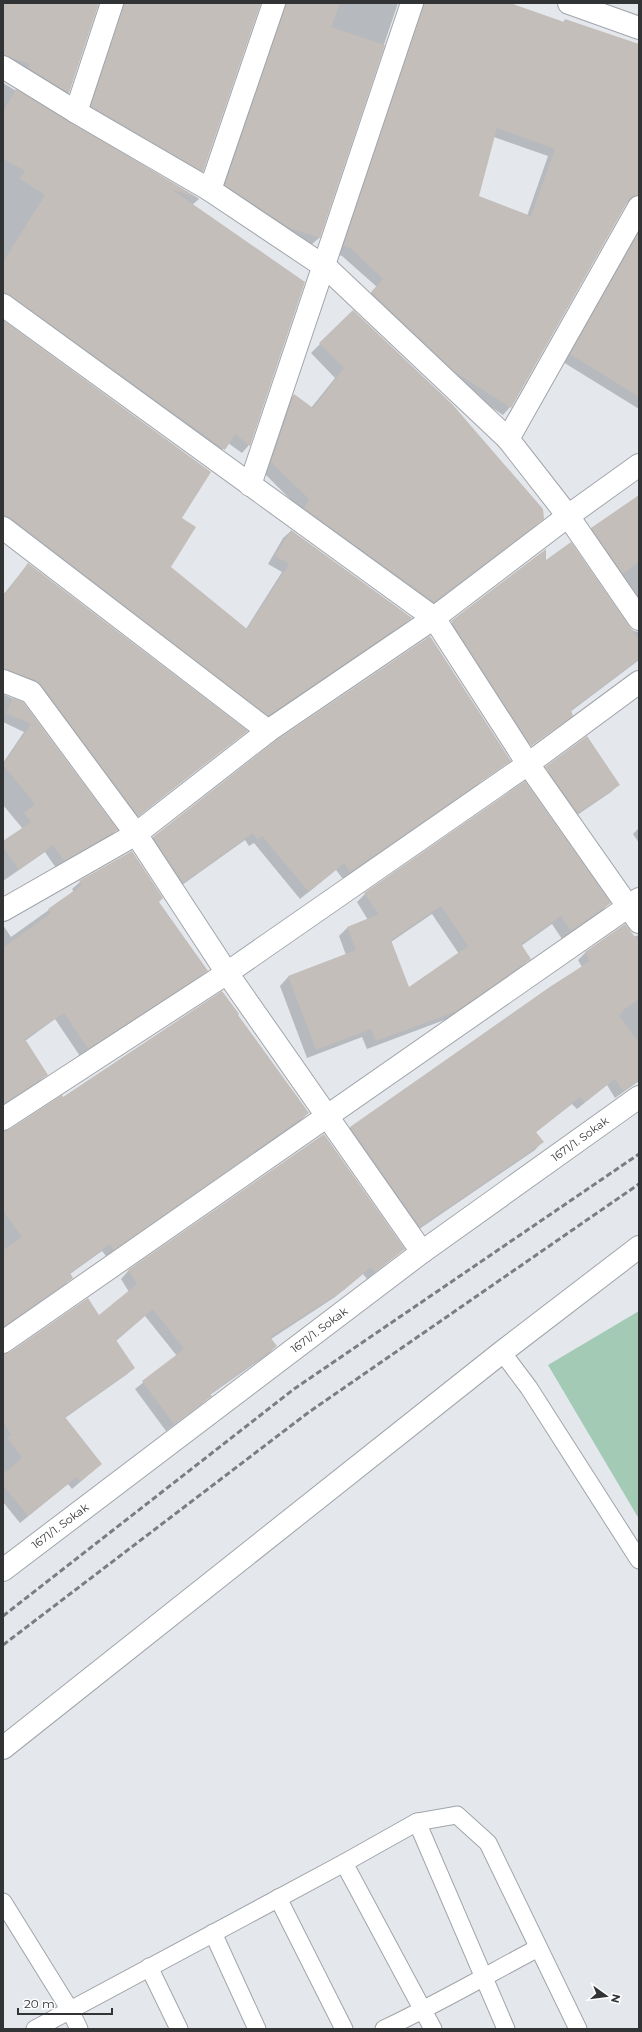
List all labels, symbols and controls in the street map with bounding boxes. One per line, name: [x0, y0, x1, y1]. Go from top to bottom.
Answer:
street label: 1671/1. Sokak: [549, 1113, 612, 1165]
street label: 1671/1. Sokak: [288, 1304, 351, 1356]
street label: 1671/1. Sokak: [29, 1500, 92, 1552]
north arrow: [586, 1976, 626, 2016]
scale bar: [18, 1990, 112, 2016]
text: N: [608, 1992, 624, 2004]
text: 20 m: [24, 1996, 55, 2011]

